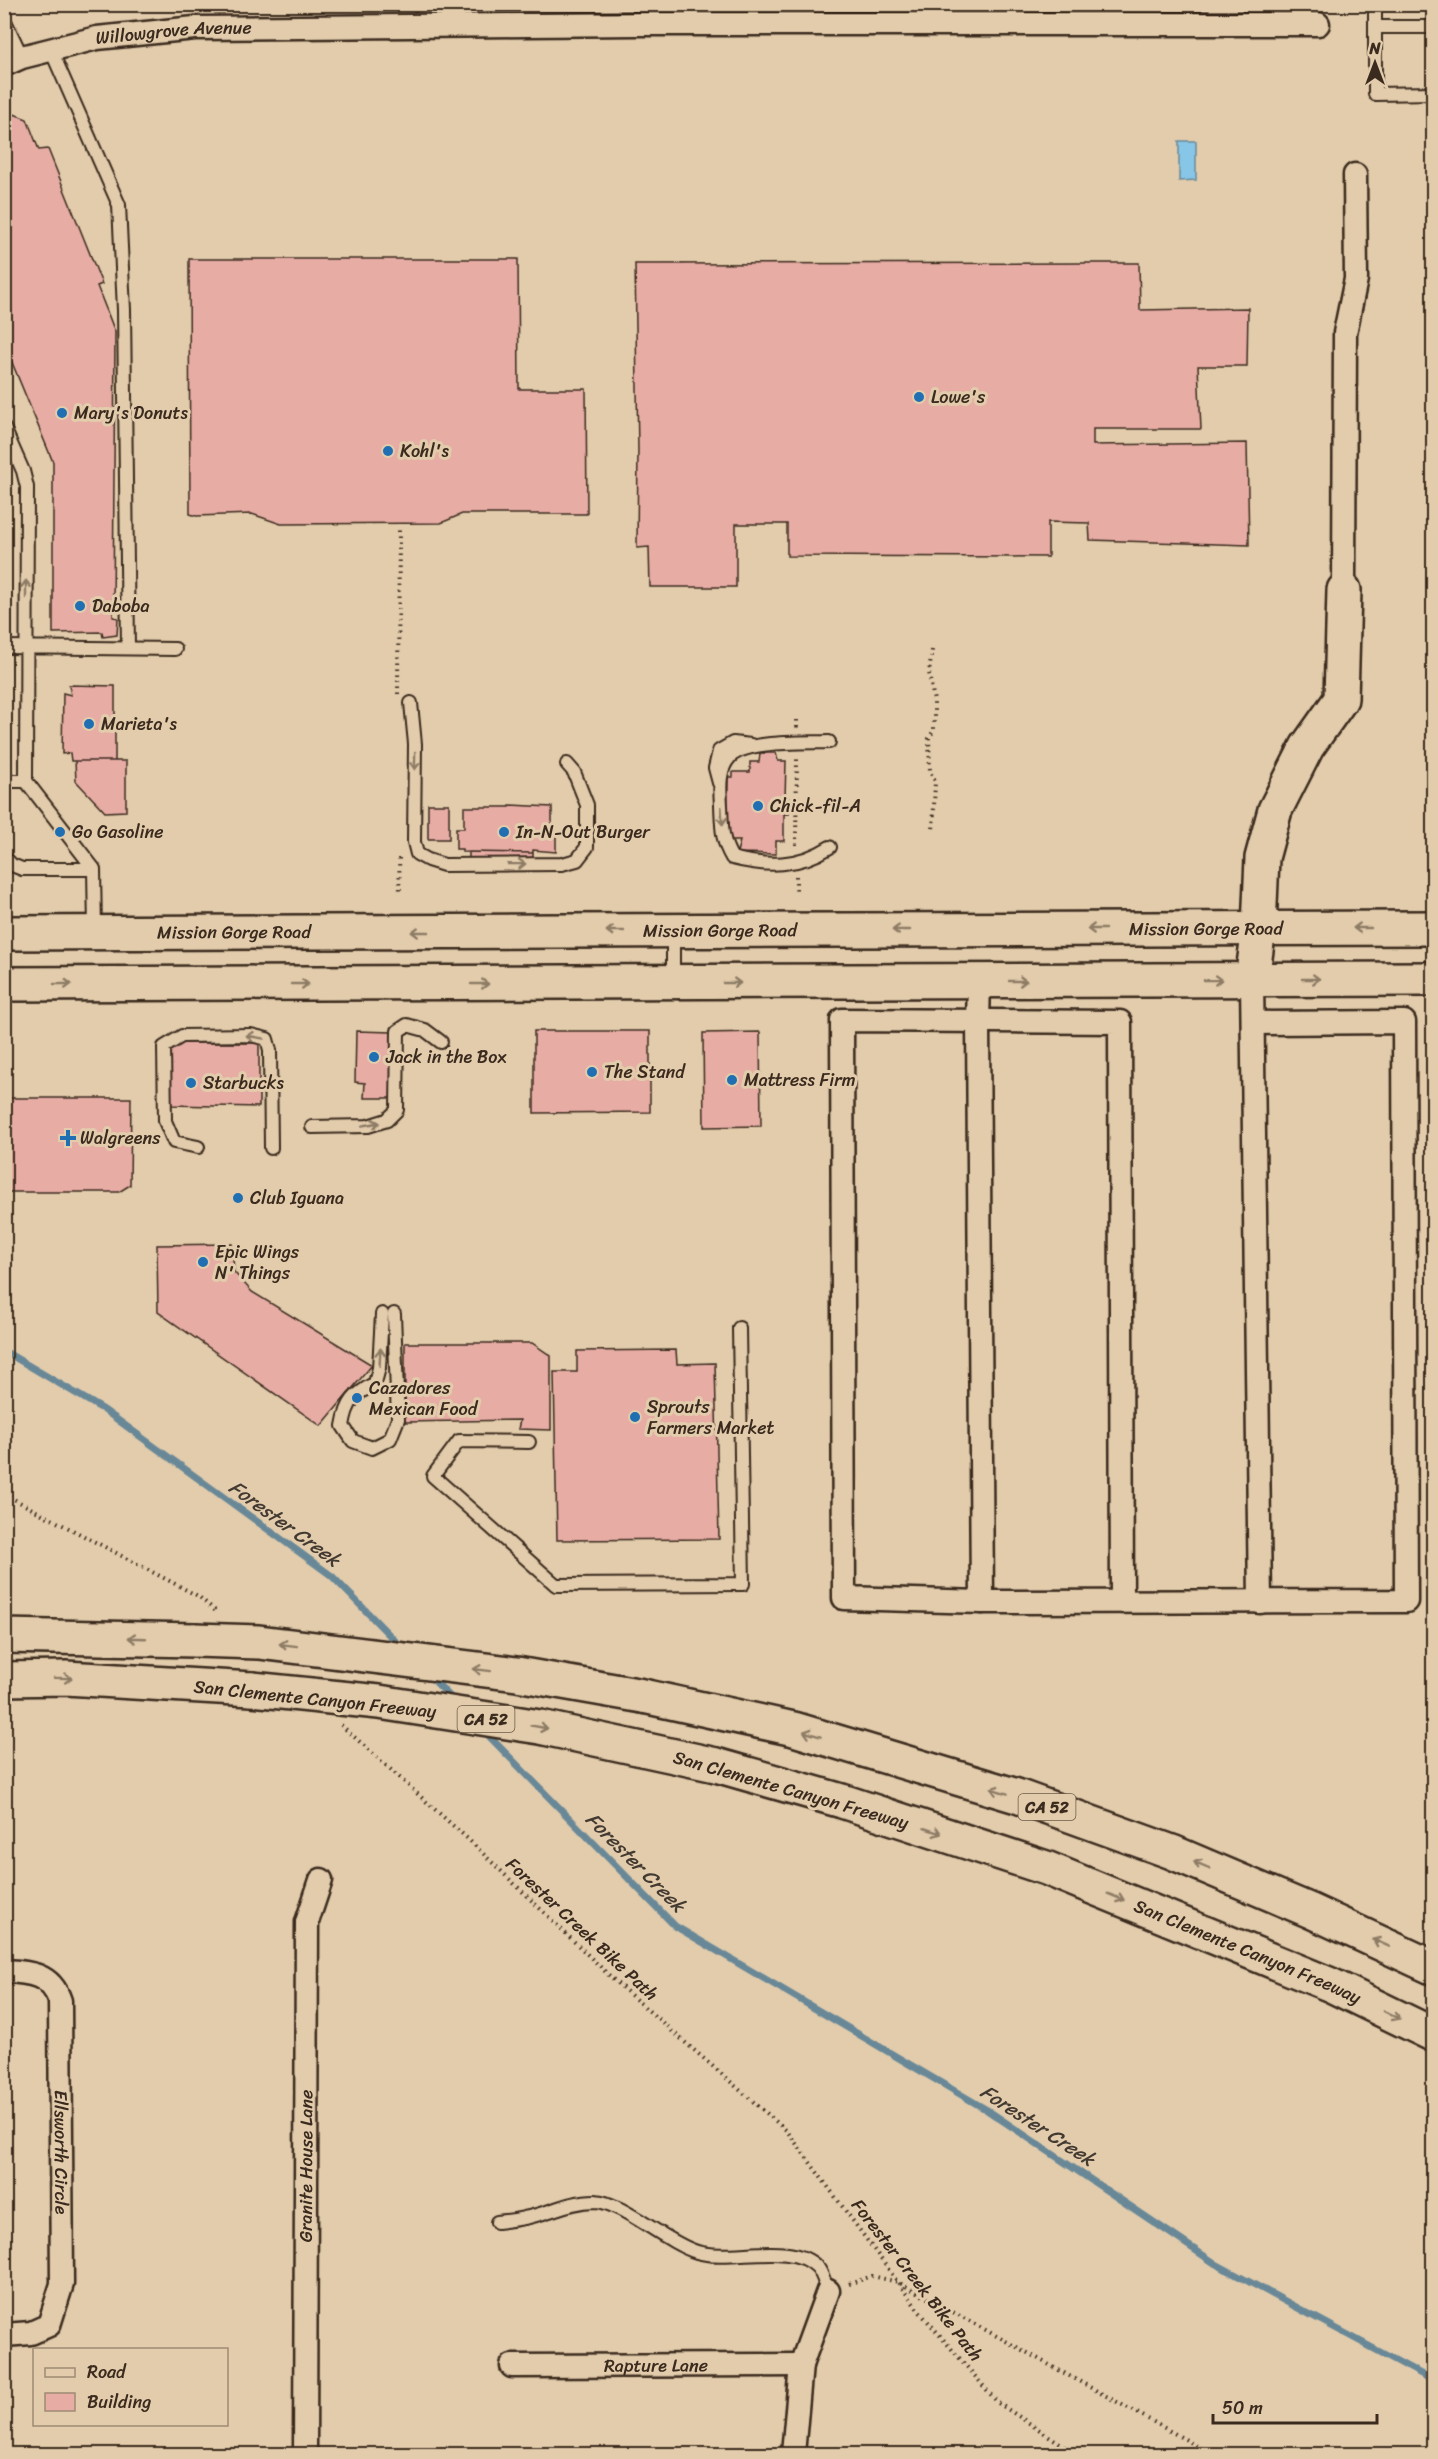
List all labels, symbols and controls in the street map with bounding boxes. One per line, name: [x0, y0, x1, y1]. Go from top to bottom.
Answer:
street label: Willowgrove Avenue: [94, 11, 252, 54]
north arrow: [1345, 33, 1405, 93]
text: N: [1368, 34, 1381, 63]
place label: Lowe's: [931, 381, 986, 413]
marker: Lowe's: [912, 390, 926, 404]
place label: Mary's Donuts: [74, 397, 188, 429]
marker: Mary's Donuts: [55, 406, 69, 420]
place label: Kohl's: [400, 435, 449, 467]
marker: Kohl's: [381, 444, 395, 458]
one-way arrow: [21, 579, 32, 599]
place label: Daboba: [92, 590, 149, 622]
marker: Daboba: [73, 599, 87, 613]
place label: Marieta's: [101, 708, 177, 740]
marker: Marieta's: [82, 717, 96, 731]
one-way arrow: [409, 751, 421, 771]
place label: Chick-fil-A: [770, 790, 861, 822]
marker: Chick-fil-A: [751, 799, 765, 813]
one-way arrow: [716, 805, 727, 825]
place label: Go Gasoline: [72, 816, 164, 848]
place label: In-N-Out Burger: [515, 816, 651, 848]
marker: Go Gasoline: [53, 825, 67, 839]
marker: In-N-Out Burger: [497, 825, 511, 839]
one-way arrow: [506, 859, 526, 870]
street label: Mission Gorge Road: [1129, 913, 1284, 945]
street label: Mission Gorge Road: [643, 914, 798, 947]
street label: Mission Gorge Road: [157, 916, 312, 948]
one-way arrow: [1353, 922, 1373, 934]
one-way arrow: [1086, 923, 1106, 935]
one-way arrow: [891, 924, 911, 936]
one-way arrow: [605, 925, 625, 937]
one-way arrow: [410, 926, 430, 938]
one-way arrow: [1203, 974, 1223, 986]
one-way arrow: [1300, 974, 1320, 985]
one-way arrow: [1008, 975, 1028, 987]
one-way arrow: [721, 977, 741, 989]
one-way arrow: [52, 978, 72, 990]
one-way arrow: [289, 978, 309, 990]
one-way arrow: [469, 978, 489, 990]
one-way arrow: [245, 1031, 265, 1042]
place label: Jack in the Box: [385, 1041, 507, 1073]
marker: Jack in the Box: [367, 1050, 381, 1064]
place label: The Stand: [604, 1056, 686, 1088]
place label: Mattress Firm: [744, 1064, 856, 1096]
marker: The Stand: [585, 1065, 599, 1079]
place label: Starbucks: [203, 1067, 284, 1099]
marker: Mattress Firm: [725, 1073, 739, 1087]
marker: Starbucks: [184, 1076, 198, 1090]
one-way arrow: [360, 1118, 380, 1129]
place label: Walgreens: [80, 1122, 161, 1154]
marker: Walgreens: [61, 1131, 75, 1145]
place label: Club Iguana: [250, 1182, 344, 1214]
marker: Club Iguana: [231, 1191, 245, 1205]
place label: Epic Wings N' Things: [215, 1236, 300, 1289]
marker: Epic Wings N' Things: [196, 1255, 210, 1269]
one-way arrow: [374, 1347, 385, 1367]
place label: Cazadores Mexican Food: [369, 1372, 479, 1425]
marker: Cazadores Mexican Food: [350, 1391, 364, 1405]
place label: Sprouts Farmers Market: [647, 1391, 775, 1444]
marker: Sprouts Farmers Market: [628, 1410, 642, 1424]
water label: Forester Creek: [221, 1471, 349, 1577]
one-way arrow: [127, 1632, 147, 1643]
one-way arrow: [279, 1640, 299, 1651]
one-way arrow: [473, 1664, 492, 1675]
street label: San Clemente Canyon Freeway: [192, 1670, 438, 1728]
one-way arrow: [52, 1672, 72, 1684]
road number: CA 52: [458, 1706, 514, 1732]
one-way arrow: [529, 1722, 548, 1733]
one-way arrow: [803, 1728, 822, 1739]
street label: San Clemente Canyon Freeway: [670, 1741, 913, 1839]
one-way arrow: [990, 1785, 1009, 1796]
road number: CA 52: [1018, 1794, 1076, 1820]
water label: Forester Creek: [577, 1803, 696, 1922]
one-way arrow: [923, 1826, 942, 1837]
street label: Forester Creek Bike Path: [498, 1849, 666, 2009]
one-way arrow: [1193, 1859, 1212, 1870]
street label: San Clemente Canyon Freeway: [1129, 1890, 1367, 2014]
one-way arrow: [1107, 1892, 1125, 1903]
one-way arrow: [1372, 1936, 1390, 1948]
one-way arrow: [1383, 2009, 1401, 2021]
water label: Forester Creek: [973, 2075, 1104, 2177]
street label: Ellsworth Circle: [45, 2090, 78, 2215]
street label: Granite House Lane: [290, 2090, 322, 2242]
street label: Forester Creek Bike Path: [843, 2191, 991, 2369]
legend: [33, 2348, 228, 2426]
street label: Rapture Lane: [604, 2349, 708, 2382]
text: Road: [87, 2356, 127, 2388]
text: Building: [87, 2386, 151, 2418]
scale bar: [1213, 2387, 1376, 2425]
text: 50 m: [1222, 2392, 1263, 2424]

